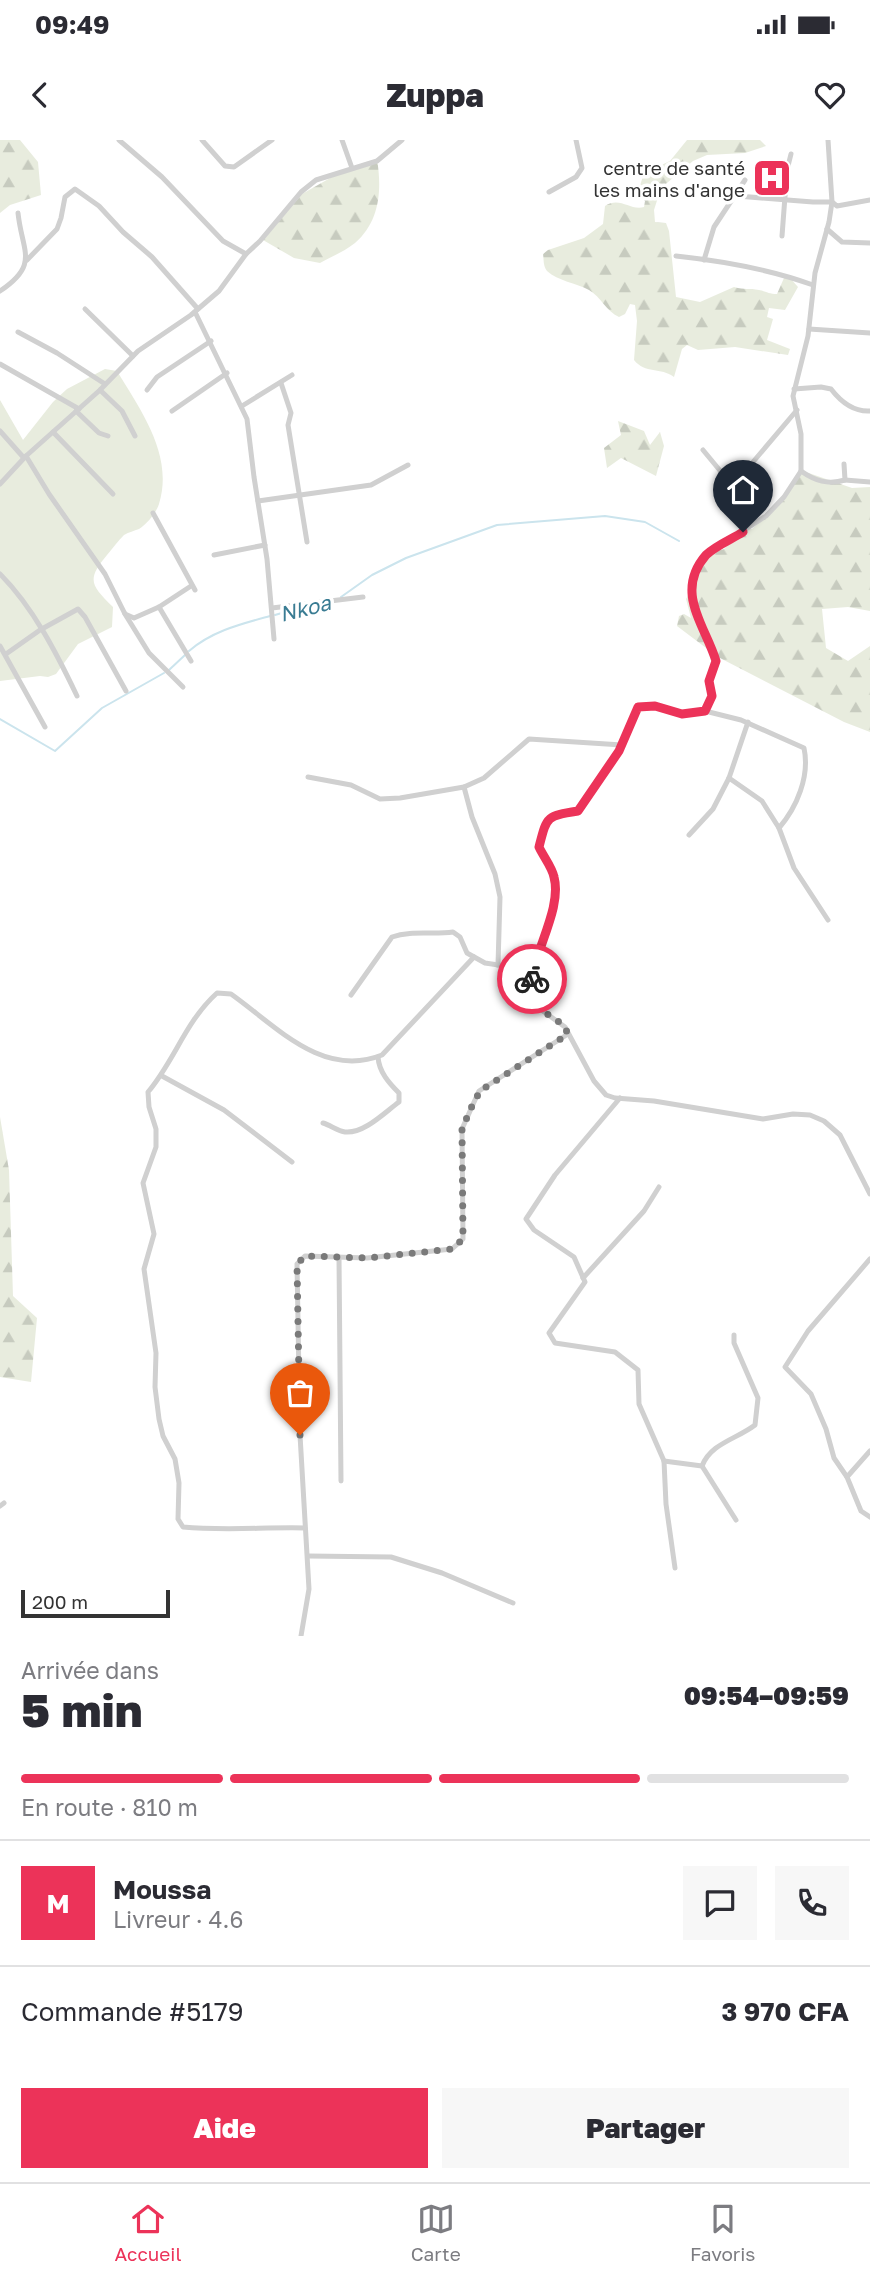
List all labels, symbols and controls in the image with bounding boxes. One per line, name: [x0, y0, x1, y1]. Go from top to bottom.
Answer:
text: 09:49: [35, 9, 110, 40]
icon: back: [21, 76, 59, 114]
text: Zuppa: [386, 76, 484, 114]
icon: heart: [811, 76, 849, 114]
place label: centre de santé les mains d'ange: [593, 156, 745, 201]
hospital icon: centre de santé les mains d'ange: [751, 157, 793, 199]
pin: [713, 460, 773, 532]
icon: home: [724, 471, 762, 509]
water label: Nkoa: [277, 589, 334, 627]
courier: [497, 944, 567, 1014]
icon: bike: [513, 960, 551, 998]
pin: [270, 1363, 330, 1435]
icon: bag: [281, 1374, 319, 1412]
scale bar: [21, 1587, 170, 1619]
text: 200 m: [32, 1590, 88, 1613]
text: Arrivée dans: [21, 1656, 159, 1684]
text: 09:54–09:59: [684, 1680, 849, 1711]
text: 5 min: [21, 1682, 143, 1737]
text: En route · 810 m: [21, 1793, 198, 1821]
button: chat: [683, 1866, 757, 1940]
button: phone: [775, 1866, 849, 1940]
text: Moussa: [113, 1874, 211, 1905]
text: M: [46, 1888, 70, 1919]
text: Livreur · 4.6: [113, 1905, 243, 1933]
text: Commande #5179: [21, 1996, 243, 2027]
text: 3 970 CFA: [721, 1996, 849, 2027]
button: Aide: [21, 2088, 428, 2168]
button: Partager: [442, 2088, 849, 2168]
tab: Accueil: [115, 2200, 182, 2265]
tab: Carte: [411, 2200, 461, 2265]
tab: Favoris: [690, 2200, 755, 2265]

